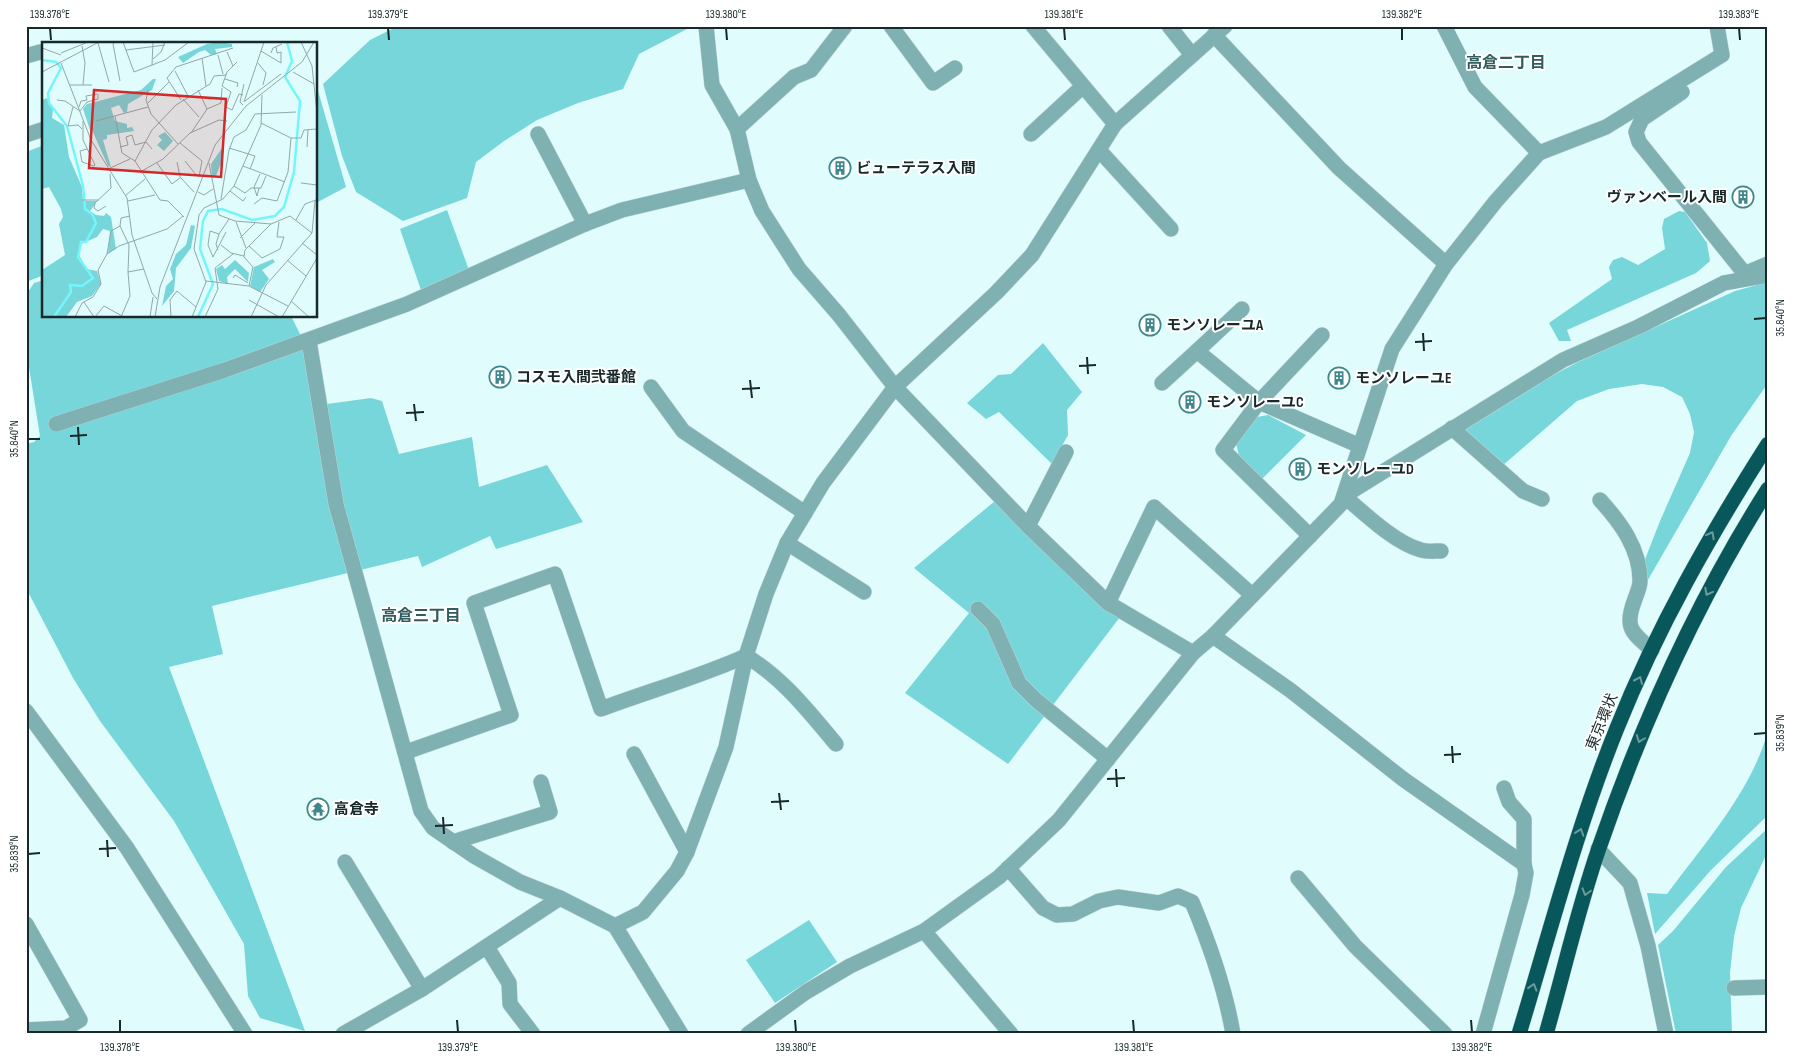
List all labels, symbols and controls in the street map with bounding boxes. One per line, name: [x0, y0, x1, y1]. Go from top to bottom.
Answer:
text: 139.378°E: [30, 7, 70, 22]
text: 139.379°E: [368, 7, 408, 22]
text: 139.380°E: [706, 7, 746, 22]
text: 139.381°E: [1045, 7, 1084, 22]
text: 139.382°E: [1382, 7, 1422, 22]
text: 139.383°E: [1719, 7, 1759, 22]
inset map: [42, 42, 318, 318]
district label: 高倉二丁目: [1466, 54, 1546, 73]
building icon: ビューテラス入間: [828, 156, 852, 180]
place label: ビューテラス入間: [856, 159, 976, 178]
building icon: ヴァンベール入間: [1731, 185, 1755, 209]
place label: ヴァンベール入間: [1607, 188, 1727, 207]
text: 35.840°N: [1773, 299, 1788, 337]
building icon: モンソレーユA: [1138, 313, 1162, 337]
place label: モンソレーユA: [1166, 316, 1264, 335]
building icon: コスモ入間弐番館: [488, 365, 512, 389]
building icon: モンソレーユE: [1327, 366, 1351, 390]
place label: コスモ入間弐番館: [516, 368, 636, 387]
place label: モンソレーユE: [1355, 369, 1452, 388]
building icon: モンソレーユC: [1178, 390, 1202, 414]
place label: モンソレーユC: [1206, 393, 1304, 412]
text: 35.840°N: [7, 420, 22, 458]
building icon: モンソレーユD: [1288, 457, 1312, 481]
place label: モンソレーユD: [1316, 460, 1414, 479]
one-way arrow: [1705, 531, 1715, 540]
one-way arrow: [1704, 586, 1714, 595]
district label: 高倉三丁目: [381, 607, 461, 626]
one-way arrow: [1632, 676, 1643, 685]
street label: 東京環状: [1582, 691, 1622, 753]
text: 35.839°N: [1773, 714, 1788, 752]
one-way arrow: [1636, 734, 1646, 743]
temple icon: 高倉寺: [306, 797, 330, 821]
place label: 高倉寺: [334, 800, 379, 819]
one-way arrow: [1575, 828, 1585, 836]
text: 35.839°N: [7, 835, 22, 873]
one-way arrow: [1581, 888, 1592, 897]
one-way arrow: [1528, 983, 1538, 992]
text: 139.378°E: [100, 1040, 140, 1055]
text: 139.379°E: [438, 1040, 478, 1055]
text: 139.380°E: [776, 1040, 816, 1055]
text: 139.381°E: [1115, 1040, 1154, 1055]
text: 139.382°E: [1452, 1040, 1492, 1055]

